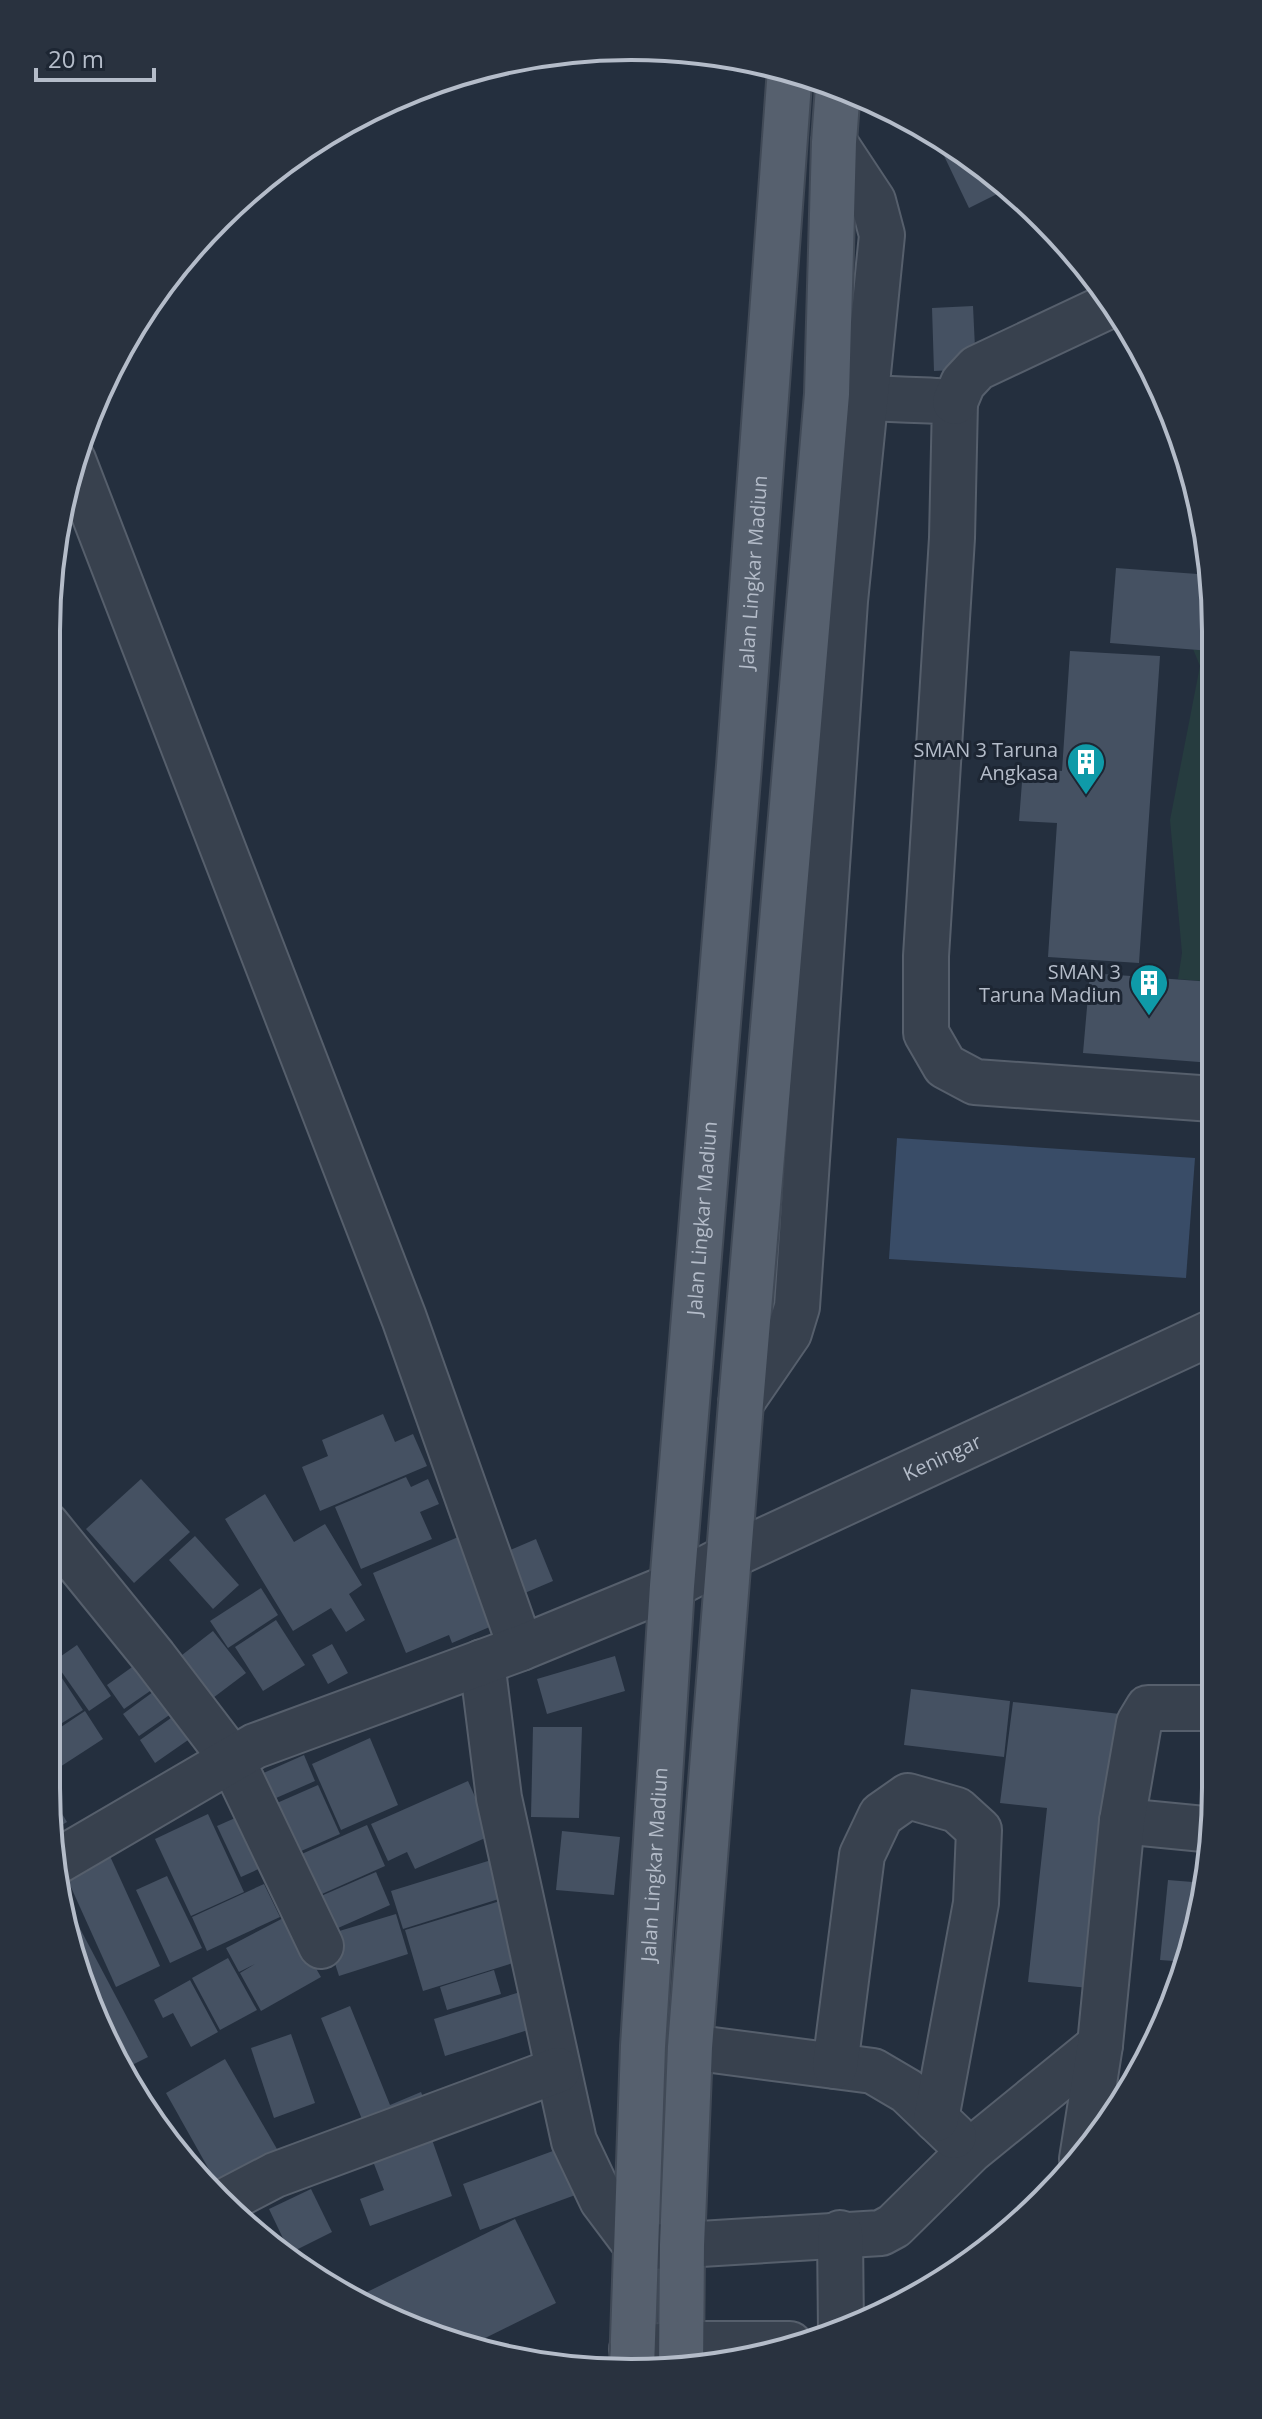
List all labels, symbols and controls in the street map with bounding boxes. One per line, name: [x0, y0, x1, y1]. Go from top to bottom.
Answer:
scale bar: [36, 32, 154, 82]
text: 20 m: [48, 42, 104, 75]
street label: Jalan Lingkar Madiun: [732, 474, 773, 672]
place label: SMAN 3 Taruna Angkasa: [914, 736, 1058, 786]
building icon: SMAN 3 Taruna Angkasa: [1065, 741, 1107, 796]
place label: SMAN 3 Taruna Madiun: [979, 958, 1121, 1008]
building icon: SMAN 3 Taruna Madiun: [1128, 962, 1170, 1017]
street label: Jalan Lingkar Madiun: [680, 1120, 723, 1318]
street label: Keningar: [899, 1427, 985, 1487]
street label: Jalan Lingkar Madiun: [634, 1766, 674, 1965]

